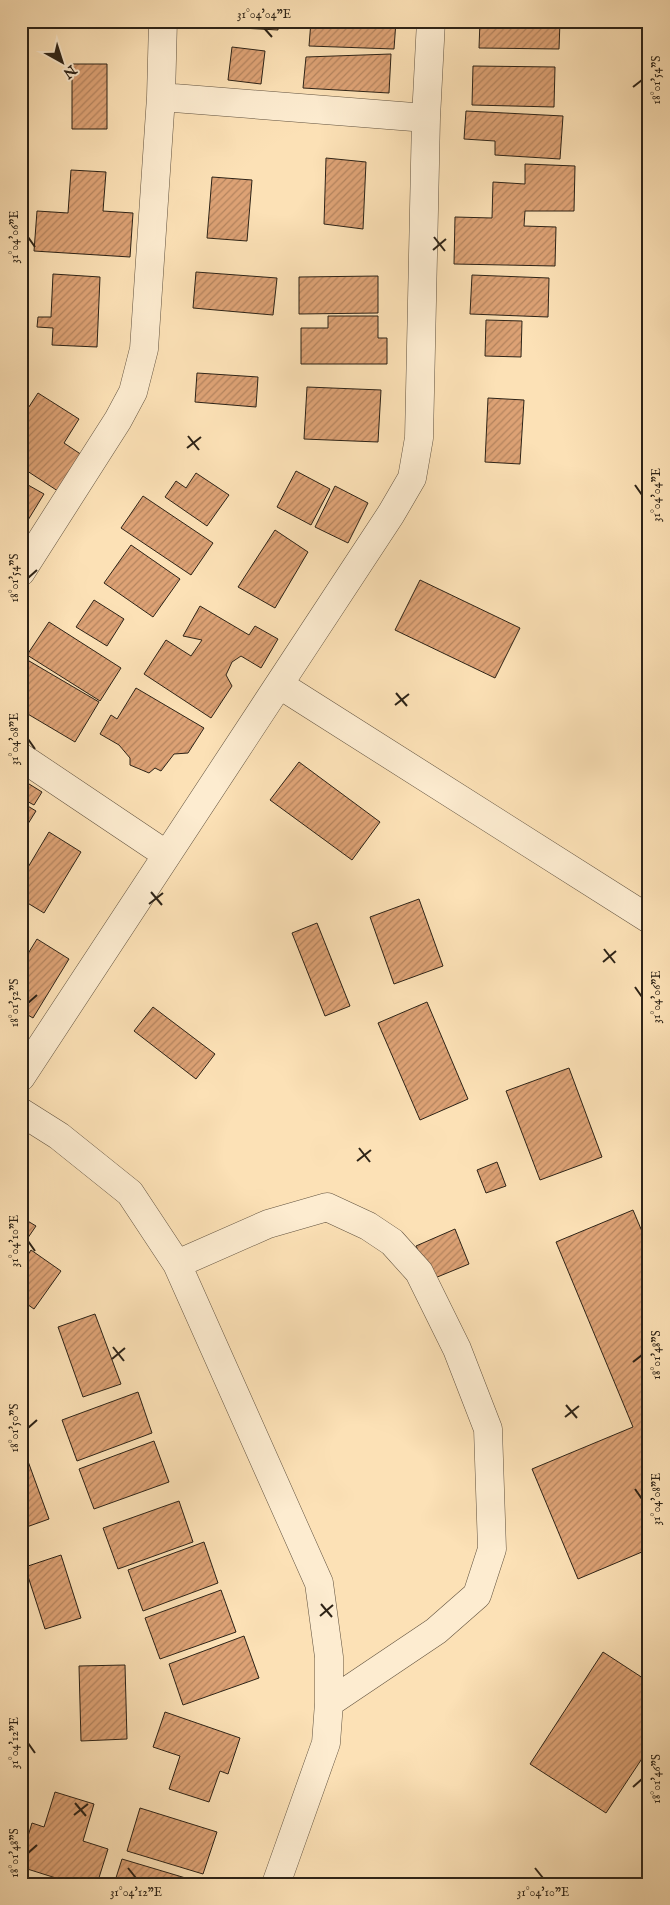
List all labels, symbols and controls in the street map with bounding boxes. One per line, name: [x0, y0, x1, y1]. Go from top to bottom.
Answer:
text: 31°04'04"E: [237, 7, 291, 22]
north arrow: [38, 38, 88, 88]
text: 18°01'54"S: [649, 56, 664, 104]
text: N: [59, 60, 81, 82]
text: 31°04'06"E: [7, 210, 22, 264]
text: 31°04'04"E: [649, 468, 664, 522]
text: 18°01'54"S: [7, 554, 22, 602]
text: 31°04'08"E: [7, 713, 22, 765]
text: 31°04'06"E: [649, 970, 664, 1024]
text: 18°01'52"S: [7, 979, 22, 1027]
text: 31°04'10"E: [7, 1215, 22, 1267]
text: 18°01'48"S: [649, 1330, 664, 1380]
text: 18°01'50"S: [7, 1404, 22, 1452]
text: 31°04'08"E: [649, 1473, 664, 1525]
text: 31°04'12"E: [7, 1717, 22, 1769]
text: 18°01'46"S: [649, 1754, 664, 1804]
text: 18°01'48"S: [7, 1828, 22, 1878]
text: 31°04'12"E: [110, 1885, 162, 1900]
text: 31°04'10"E: [517, 1885, 569, 1900]

